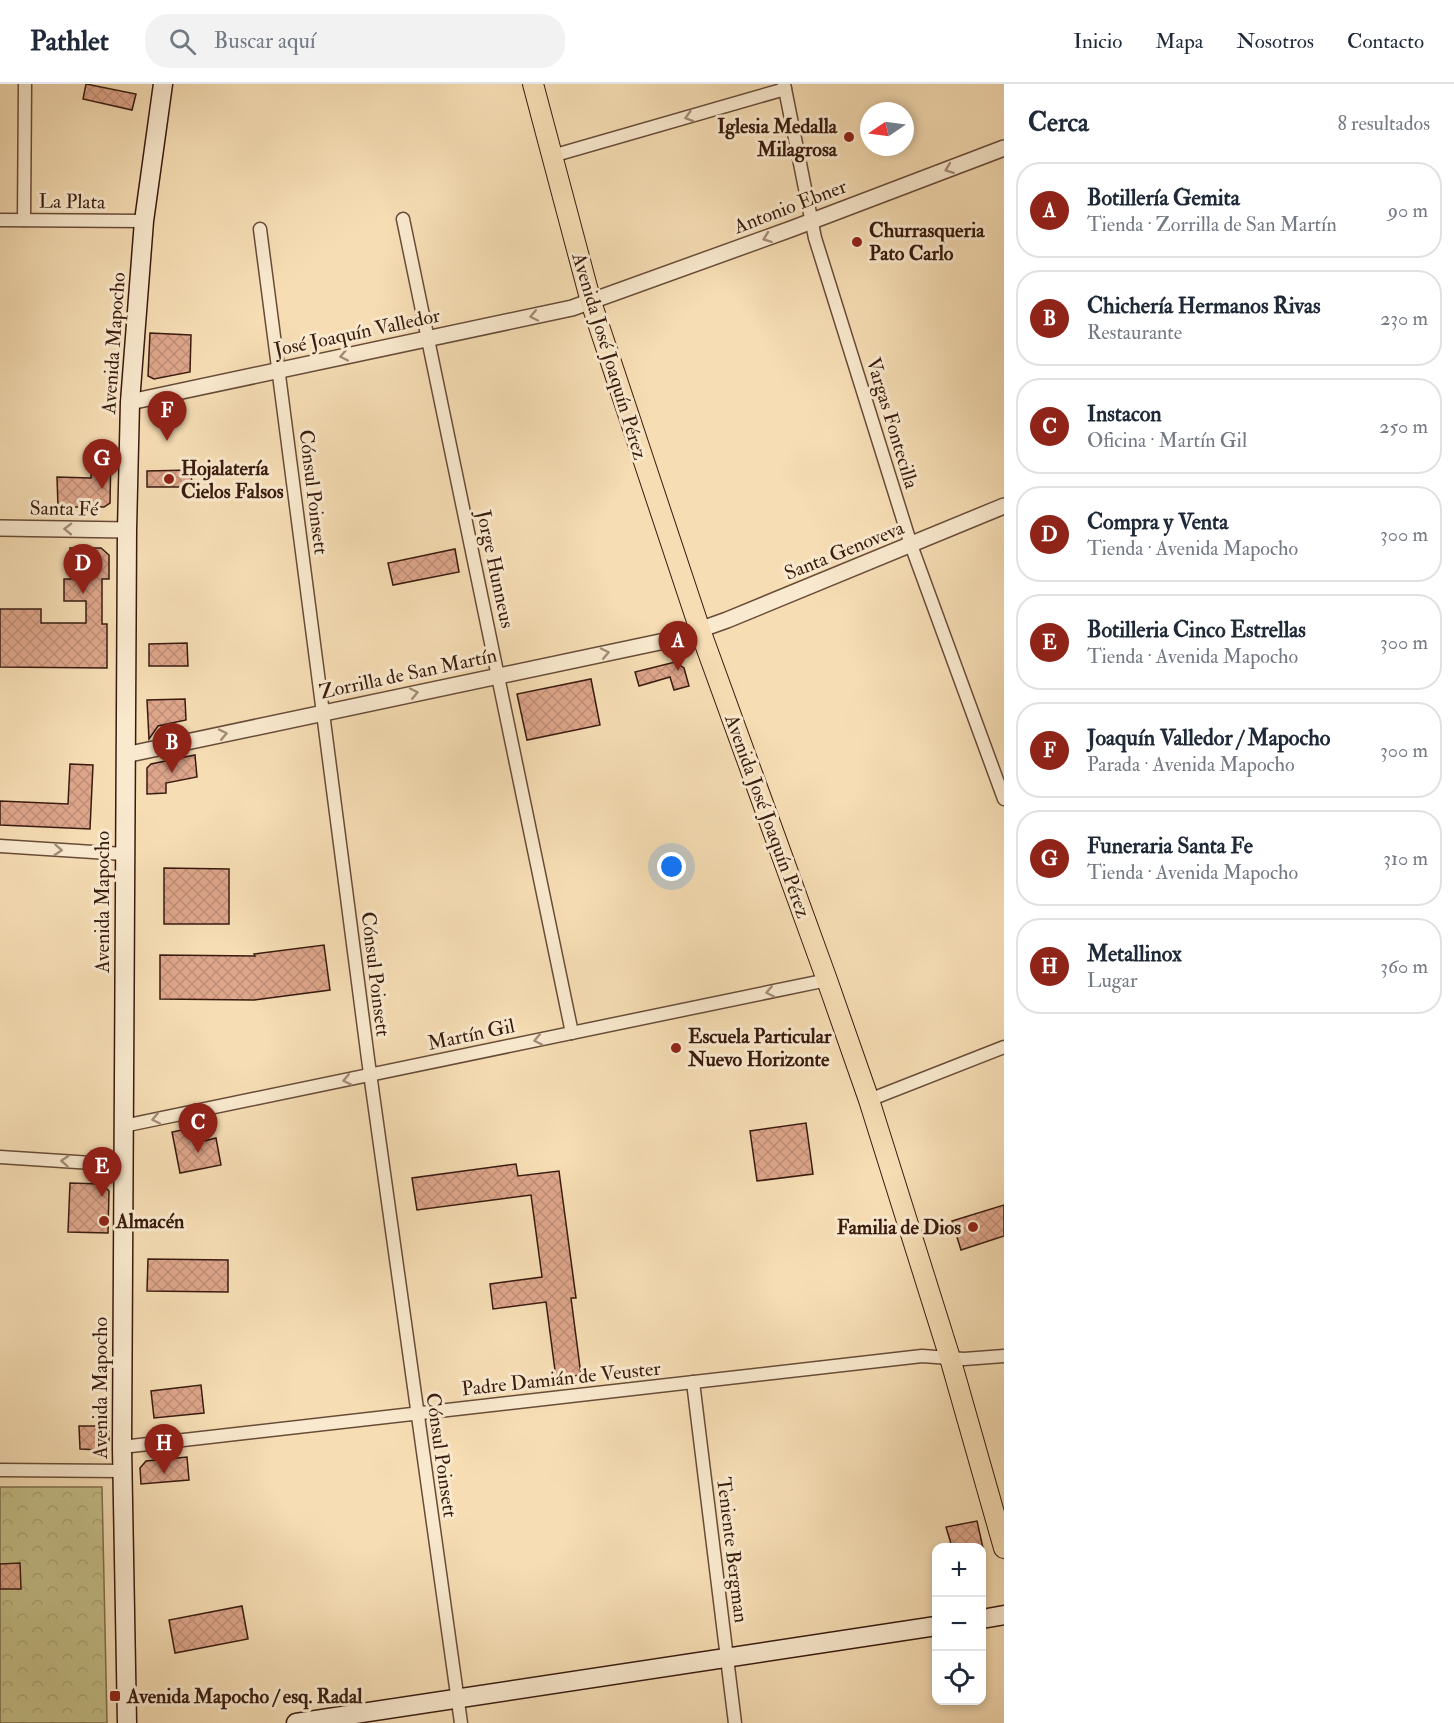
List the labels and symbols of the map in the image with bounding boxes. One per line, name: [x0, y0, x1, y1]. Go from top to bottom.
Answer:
north arrow: [860, 102, 914, 156]
one-way arrow: [684, 110, 695, 122]
place label: Iglesia Medalla Milagrosa: [717, 114, 838, 163]
marker: Iglesia Medalla Milagrosa: [842, 130, 856, 144]
one-way arrow: [944, 161, 955, 174]
street label: Antonio Ebner: [729, 173, 851, 240]
street label: La Plata: [38, 188, 106, 215]
place label: Churrasqueria Pato Carlo: [869, 218, 985, 266]
one-way arrow: [762, 230, 773, 243]
marker: Churrasqueria Pato Carlo: [850, 235, 864, 249]
street label: Avenida José Joaquín Pérez: [566, 249, 653, 463]
street label: Avenida Mapocho: [96, 271, 132, 416]
street label: José Joaquín Valledor: [271, 303, 443, 363]
one-way arrow: [530, 309, 540, 322]
one-way arrow: [339, 349, 349, 362]
street label: Vargas Fontecilla: [861, 355, 925, 492]
pin: F: [148, 392, 186, 441]
street label: Cónsul Poinsett: [293, 428, 334, 556]
pin: G: [82, 440, 122, 489]
place label: Hojalatería Cielos Falsos: [181, 456, 284, 504]
marker: Hojalatería Cielos Falsos: [162, 472, 176, 486]
street label: Santa Fé: [29, 495, 99, 522]
street label: Jorge Hunneus: [471, 507, 520, 630]
street label: Santa Genoveva: [781, 515, 908, 586]
one-way arrow: [64, 523, 73, 535]
pin: D: [64, 544, 103, 594]
pin: A: [658, 622, 698, 671]
street label: Zorrilla de San Martín: [317, 642, 499, 705]
one-way arrow: [600, 647, 610, 660]
one-way arrow: [409, 688, 419, 701]
street label: Avenida José Joaquín Pérez: [719, 710, 816, 922]
pin: B: [152, 724, 192, 773]
one-way arrow: [218, 728, 228, 741]
street label: Avenida Mapocho: [90, 831, 116, 974]
one-way arrow: [54, 843, 63, 856]
your location: [657, 852, 686, 881]
street label: Cónsul Poinsett: [355, 910, 396, 1038]
one-way arrow: [765, 984, 775, 997]
street label: Martín Gil: [425, 1013, 517, 1056]
place label: Escuela Particular Nuevo Horizonte: [687, 1024, 832, 1072]
one-way arrow: [533, 1033, 543, 1046]
marker: Escuela Particular Nuevo Horizonte: [669, 1041, 683, 1055]
one-way arrow: [342, 1072, 352, 1085]
pin: C: [178, 1104, 218, 1153]
one-way arrow: [152, 1112, 162, 1125]
pin: E: [82, 1148, 122, 1197]
one-way arrow: [60, 1155, 69, 1168]
place label: Almacén: [115, 1209, 185, 1234]
marker: Almacén: [97, 1214, 111, 1228]
place label: Familia de Dios: [837, 1215, 961, 1240]
marker: Familia de Dios: [966, 1220, 980, 1234]
street label: Avenida Mapocho: [88, 1317, 114, 1460]
street label: Padre Damián de Veuster: [460, 1356, 662, 1401]
street label: Cónsul Poinsett: [420, 1391, 463, 1520]
pin: H: [144, 1424, 184, 1474]
street label: Teniente Bergman: [711, 1476, 754, 1624]
place label: Avenida Mapocho / esq. Radal: [126, 1684, 363, 1710]
marker: Avenida Mapocho / esq. Radal: [108, 1689, 122, 1703]

